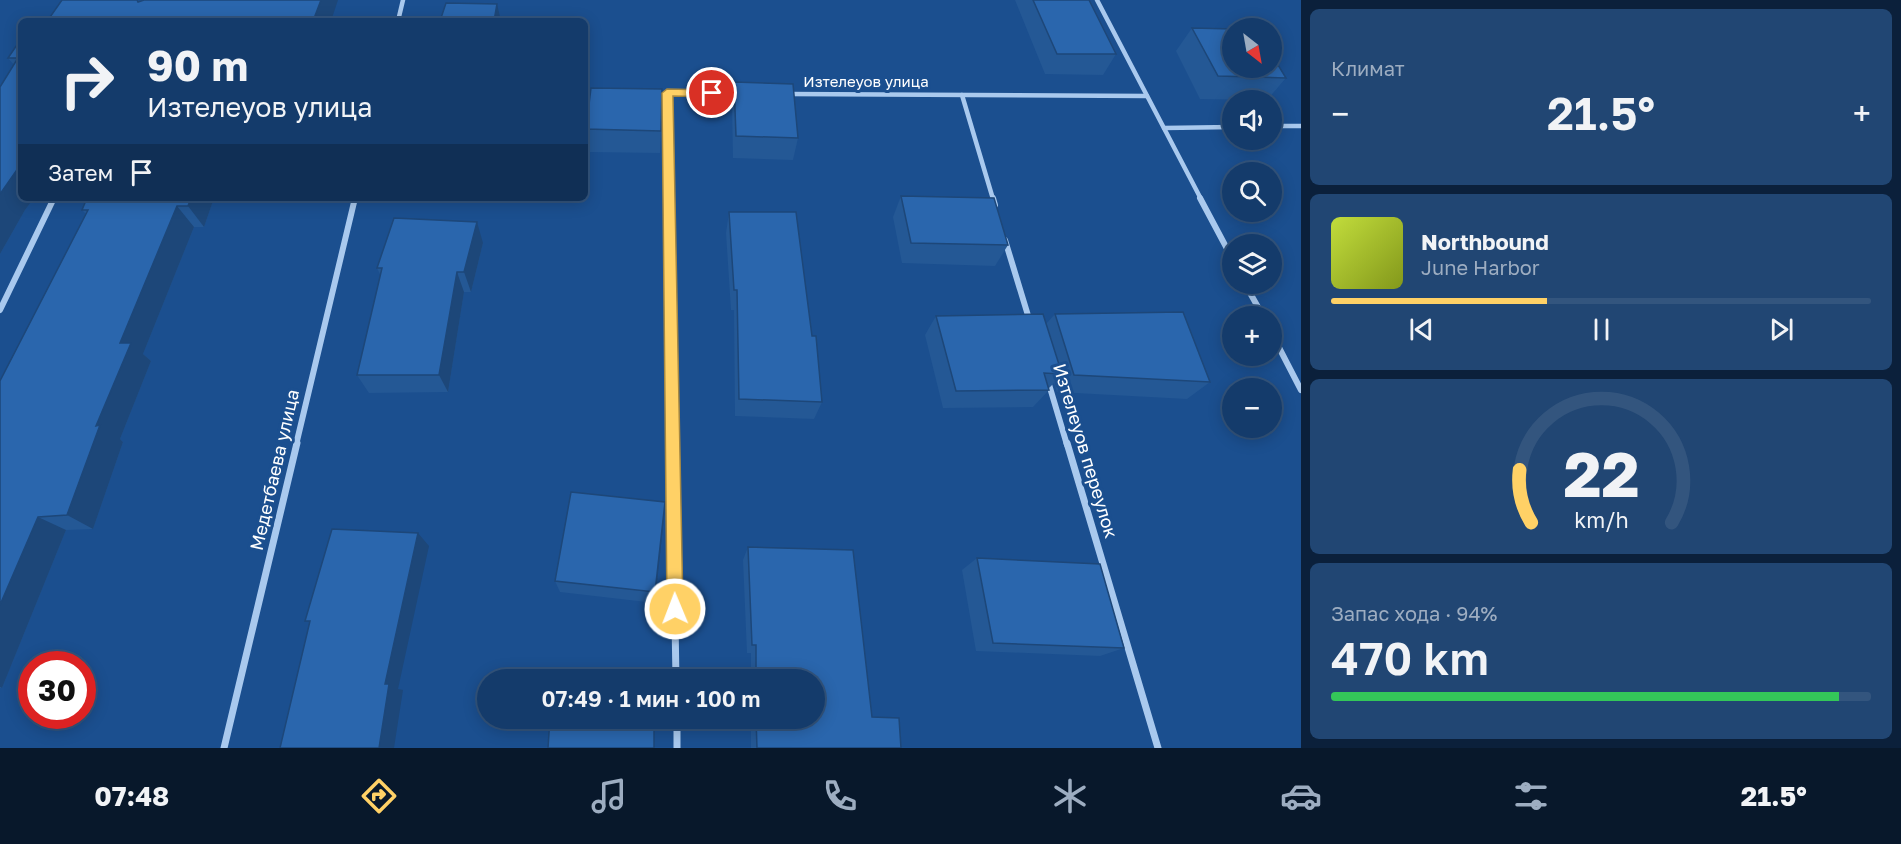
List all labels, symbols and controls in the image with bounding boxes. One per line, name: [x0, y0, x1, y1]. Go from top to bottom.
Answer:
north arrow: [1222, 18, 1282, 78]
map controls: [1222, 18, 1282, 438]
text: 90 m: [147, 40, 248, 90]
icon: right: [48, 42, 126, 120]
text: Климат: [1331, 56, 1405, 80]
pin: [686, 67, 737, 118]
street label: Изтелеуов улица: [803, 72, 929, 90]
icon: arrive: [695, 76, 728, 109]
text: 21.5°: [1547, 86, 1655, 140]
button: sound: [1222, 90, 1282, 150]
text: Изтелеуов улица: [147, 91, 373, 123]
text: −: [1331, 94, 1349, 133]
text: +: [1853, 94, 1871, 133]
icon: arrive: [125, 156, 158, 189]
text: Затем: [48, 159, 113, 186]
button: search: [1222, 162, 1282, 222]
text: Northbound: [1421, 228, 1549, 255]
button: layers: [1222, 234, 1282, 294]
text: June Harbor: [1421, 255, 1540, 279]
button: +: [1222, 306, 1282, 366]
icon: previous: [1405, 313, 1438, 346]
icon: pause: [1585, 313, 1618, 346]
icon: next: [1765, 313, 1798, 346]
street label: Изтелеуов переулок: [1049, 361, 1123, 541]
button: −: [1222, 378, 1282, 438]
street label: Медетбаева улица: [245, 387, 303, 552]
text: 22: [1563, 437, 1639, 512]
text: km/h: [1574, 508, 1628, 534]
position arrow: [643, 577, 707, 641]
text: Запас хода · 94%: [1331, 601, 1497, 625]
text: 470 km: [1331, 631, 1489, 685]
speed limit sign: 30: [18, 651, 96, 729]
text: 07:49 · 1 мин · 100 m: [541, 685, 761, 712]
icon: directions: [358, 775, 400, 817]
icon: music: [588, 775, 630, 817]
icon: phone: [819, 775, 861, 817]
icon: climate: [1049, 775, 1091, 817]
icon: car: [1280, 775, 1322, 817]
icon: filters: [1510, 775, 1552, 817]
text: 07:48: [94, 780, 169, 812]
text: 21.5°: [1741, 780, 1807, 812]

